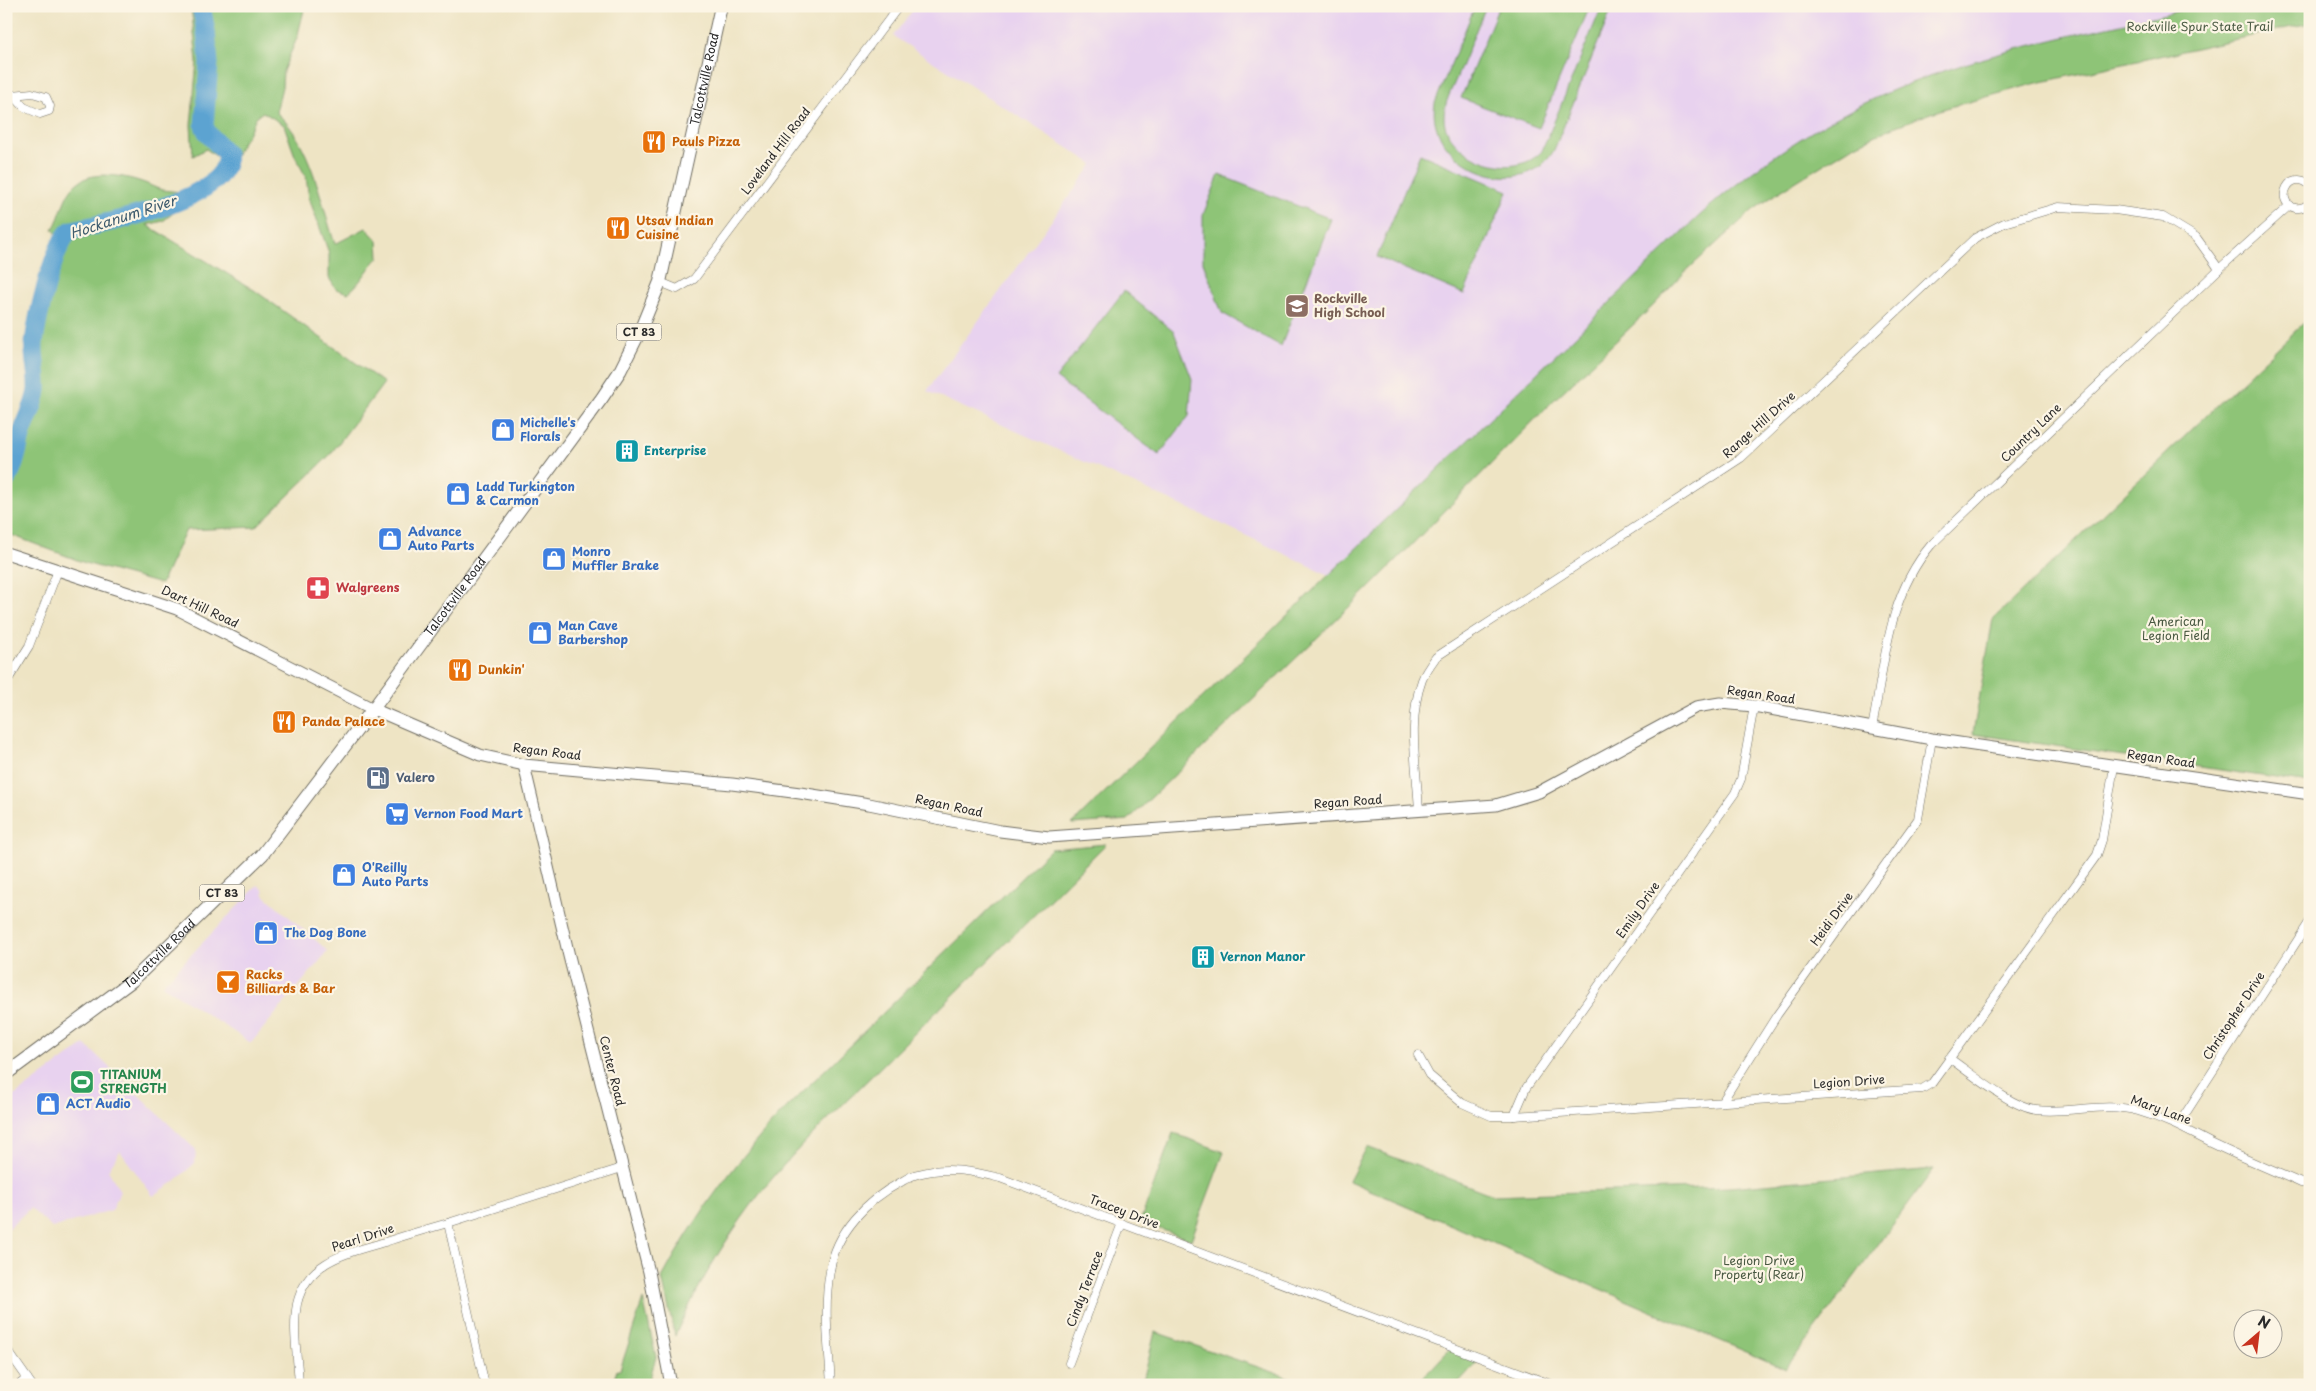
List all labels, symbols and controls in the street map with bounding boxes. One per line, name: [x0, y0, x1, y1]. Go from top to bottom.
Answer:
park label: Rockville Spur State Trail: [2127, 17, 2273, 35]
street label: Talcottville Road: [685, 31, 723, 127]
street label: Loveland Hill Road: [736, 103, 814, 198]
restaurant icon: Pauls Pizza: [641, 129, 667, 155]
place label: Pauls Pizza: [672, 132, 740, 150]
water label: Hockanum River: [67, 189, 180, 244]
place label: Utsav Indian Cuisine: [636, 211, 714, 243]
restaurant icon: Utsav Indian Cuisine: [605, 215, 631, 241]
place label: Rockville High School: [1314, 289, 1385, 321]
school or university icon: Rockville High School: [1284, 293, 1310, 319]
road number: CT 83: [616, 324, 662, 341]
street label: Range Hill Drive: [1718, 386, 1799, 462]
street label: Country Lane: [1996, 399, 2065, 466]
place label: Michelle's Florals: [520, 413, 576, 445]
shop icon: Michelle's Florals: [490, 417, 516, 443]
building icon: Enterprise: [614, 438, 640, 464]
place label: Enterprise: [644, 441, 707, 459]
place label: Ladd Turkington & Carmon: [476, 477, 575, 509]
shop icon: Ladd Turkington & Carmon: [445, 481, 471, 507]
place label: Advance Auto Parts: [408, 522, 474, 554]
shop icon: Advance Auto Parts: [377, 526, 403, 552]
place label: Monro Muffler Brake: [572, 542, 660, 574]
shop icon: Monro Muffler Brake: [541, 546, 567, 572]
street label: Talcottville Road: [419, 553, 490, 640]
pharmacy icon: Walgreens: [305, 575, 331, 601]
place label: Walgreens: [336, 578, 400, 596]
street label: Dart Hill Road: [159, 580, 242, 632]
park label: American Legion Field: [2142, 612, 2210, 644]
place label: Man Cave Barbershop: [558, 616, 628, 648]
shop icon: Man Cave Barbershop: [527, 620, 553, 646]
restaurant icon: Dunkin': [447, 657, 473, 683]
place label: Dunkin': [478, 660, 525, 678]
street label: Regan Road: [1726, 680, 1796, 708]
restaurant icon: Panda Palace: [271, 709, 297, 735]
place label: Panda Palace: [302, 712, 385, 730]
street label: Regan Road: [512, 738, 582, 764]
street label: Regan Road: [2126, 744, 2196, 772]
fuel station icon: Valero: [365, 765, 391, 791]
place label: Valero: [396, 768, 435, 786]
street label: Regan Road: [914, 789, 985, 821]
street label: Regan Road: [1313, 790, 1383, 812]
supermarket icon: Vernon Food Mart: [384, 801, 410, 827]
place label: Vernon Food Mart: [414, 804, 523, 822]
place label: O'Reilly Auto Parts: [362, 858, 428, 890]
shop icon: O'Reilly Auto Parts: [331, 862, 357, 888]
street label: Emily Drive: [1611, 877, 1663, 941]
road number: CT 83: [200, 884, 244, 901]
street label: Heidi Drive: [1805, 887, 1857, 949]
street label: Talcottville Road: [119, 914, 199, 993]
shop icon: The Dog Bone: [253, 920, 279, 946]
place label: The Dog Bone: [284, 923, 367, 941]
building icon: Vernon Manor: [1190, 944, 1216, 970]
place label: Vernon Manor: [1220, 947, 1306, 965]
place label: Racks Billiards & Bar: [246, 965, 336, 997]
street label: Christopher Drive: [2198, 968, 2269, 1063]
bar icon: Racks Billiards & Bar: [215, 969, 241, 995]
street label: Center Road: [596, 1034, 630, 1108]
place label: TITANIUM STRENGTH: [100, 1065, 167, 1097]
sports icon: TITANIUM STRENGTH: [69, 1069, 95, 1095]
street label: Legion Drive: [1813, 1070, 1885, 1092]
street label: Mary Lane: [2128, 1090, 2194, 1128]
shop icon: ACT Audio: [35, 1091, 61, 1117]
place label: ACT Audio: [66, 1094, 131, 1112]
street label: Tracey Drive: [1087, 1190, 1162, 1233]
street label: Pearl Drive: [329, 1219, 396, 1256]
street label: Cindy Terrace: [1061, 1248, 1107, 1329]
park label: Legion Drive Property (Rear): [1714, 1251, 1804, 1283]
north arrow: [2234, 1308, 2284, 1358]
text: N: [2255, 1310, 2274, 1334]

